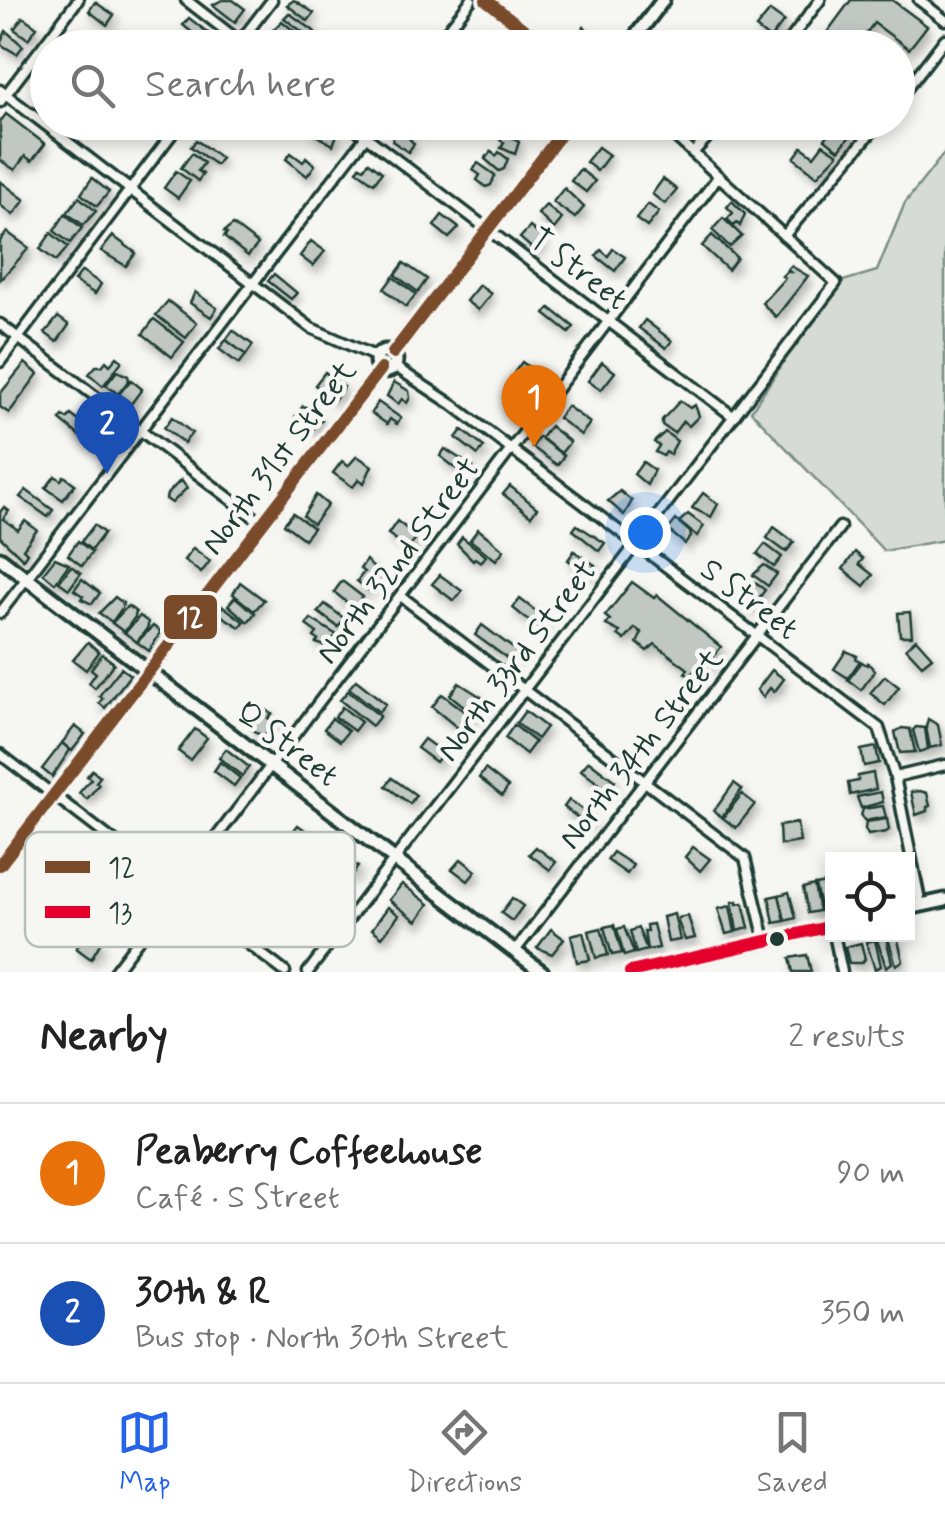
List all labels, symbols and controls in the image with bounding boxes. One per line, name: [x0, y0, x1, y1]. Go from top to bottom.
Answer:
search box: [30, 30, 915, 140]
icon: search: [65, 58, 120, 113]
text: Search here: [145, 61, 336, 110]
street label: T Street: [520, 219, 636, 320]
street label: North 31st Street: [193, 352, 367, 564]
pin: 1: [502, 364, 566, 447]
pin: 2: [74, 392, 140, 474]
street label: North 32nd Street: [307, 449, 490, 673]
your location: [620, 507, 671, 558]
street label: S Street: [691, 549, 806, 650]
street label: North 33rd Street: [428, 552, 607, 770]
line badge: 12: [162, 593, 219, 641]
text: 12: [176, 601, 204, 638]
street label: North 34th Street: [550, 640, 733, 858]
street label: Q Street: [227, 692, 347, 797]
legend: [25, 832, 355, 947]
text: 12: [108, 851, 135, 888]
map controls: [825, 852, 915, 942]
button: locate: [825, 852, 915, 942]
text: 13: [108, 896, 133, 933]
unlabelled marker: [767, 929, 787, 949]
text: Nearby: [40, 1010, 168, 1065]
text: 2 results: [788, 1016, 905, 1058]
text: Peaberry Coffeehouse: [135, 1128, 483, 1177]
text: 1: [65, 1152, 80, 1194]
text: 90 m: [837, 1152, 905, 1194]
text: Café · S Street: [135, 1177, 340, 1219]
text: 30th & R: [135, 1268, 270, 1317]
text: 2: [65, 1292, 80, 1334]
text: 350 m: [820, 1292, 905, 1334]
text: Bus stop · North 30th Street: [135, 1317, 508, 1359]
tab: Map: [117, 1405, 172, 1502]
tab: Directions: [407, 1405, 522, 1502]
tab: Saved: [757, 1405, 828, 1502]

